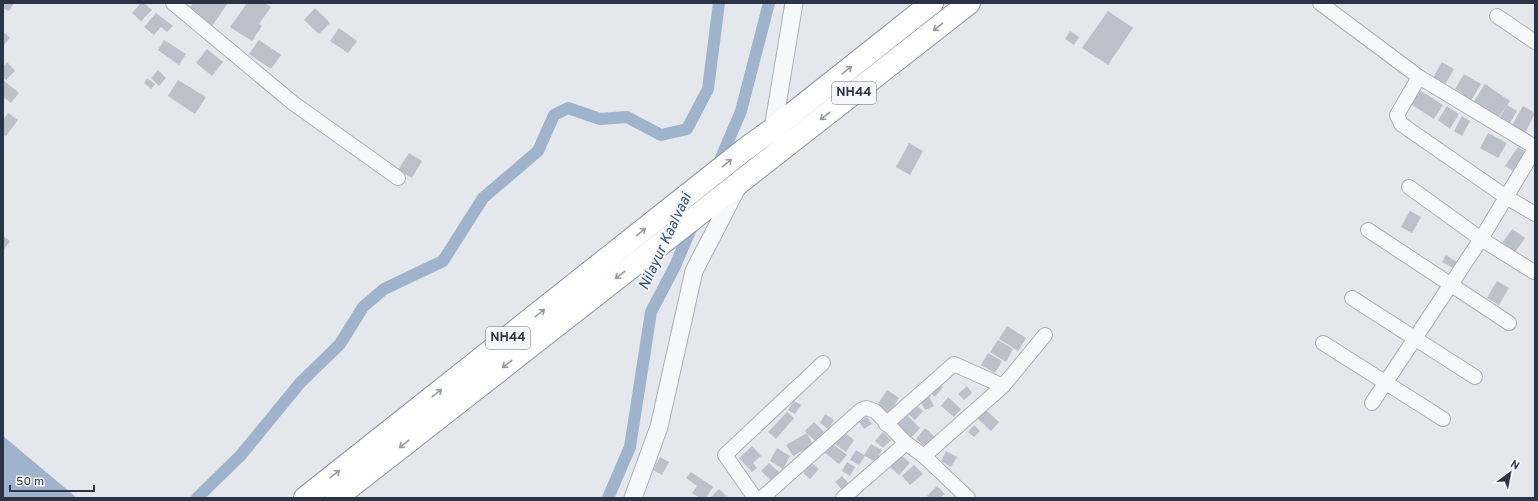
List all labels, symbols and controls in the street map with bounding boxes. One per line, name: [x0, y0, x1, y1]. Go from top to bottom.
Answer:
one-way arrow: [933, 23, 944, 32]
one-way arrow: [842, 66, 853, 75]
road number: NH44: [832, 82, 876, 104]
one-way arrow: [820, 112, 831, 121]
one-way arrow: [721, 159, 732, 167]
water label: Nilayur Kaalvaai: [635, 189, 697, 294]
one-way arrow: [636, 227, 647, 236]
one-way arrow: [615, 271, 626, 279]
one-way arrow: [534, 308, 545, 317]
road number: NH44: [486, 327, 530, 349]
one-way arrow: [501, 359, 512, 368]
one-way arrow: [432, 389, 443, 398]
one-way arrow: [399, 440, 410, 448]
north arrow: [1490, 453, 1530, 493]
text: N: [1508, 457, 1522, 473]
scale bar: [10, 467, 94, 493]
one-way arrow: [330, 469, 341, 478]
text: 50 m: [16, 474, 44, 490]

